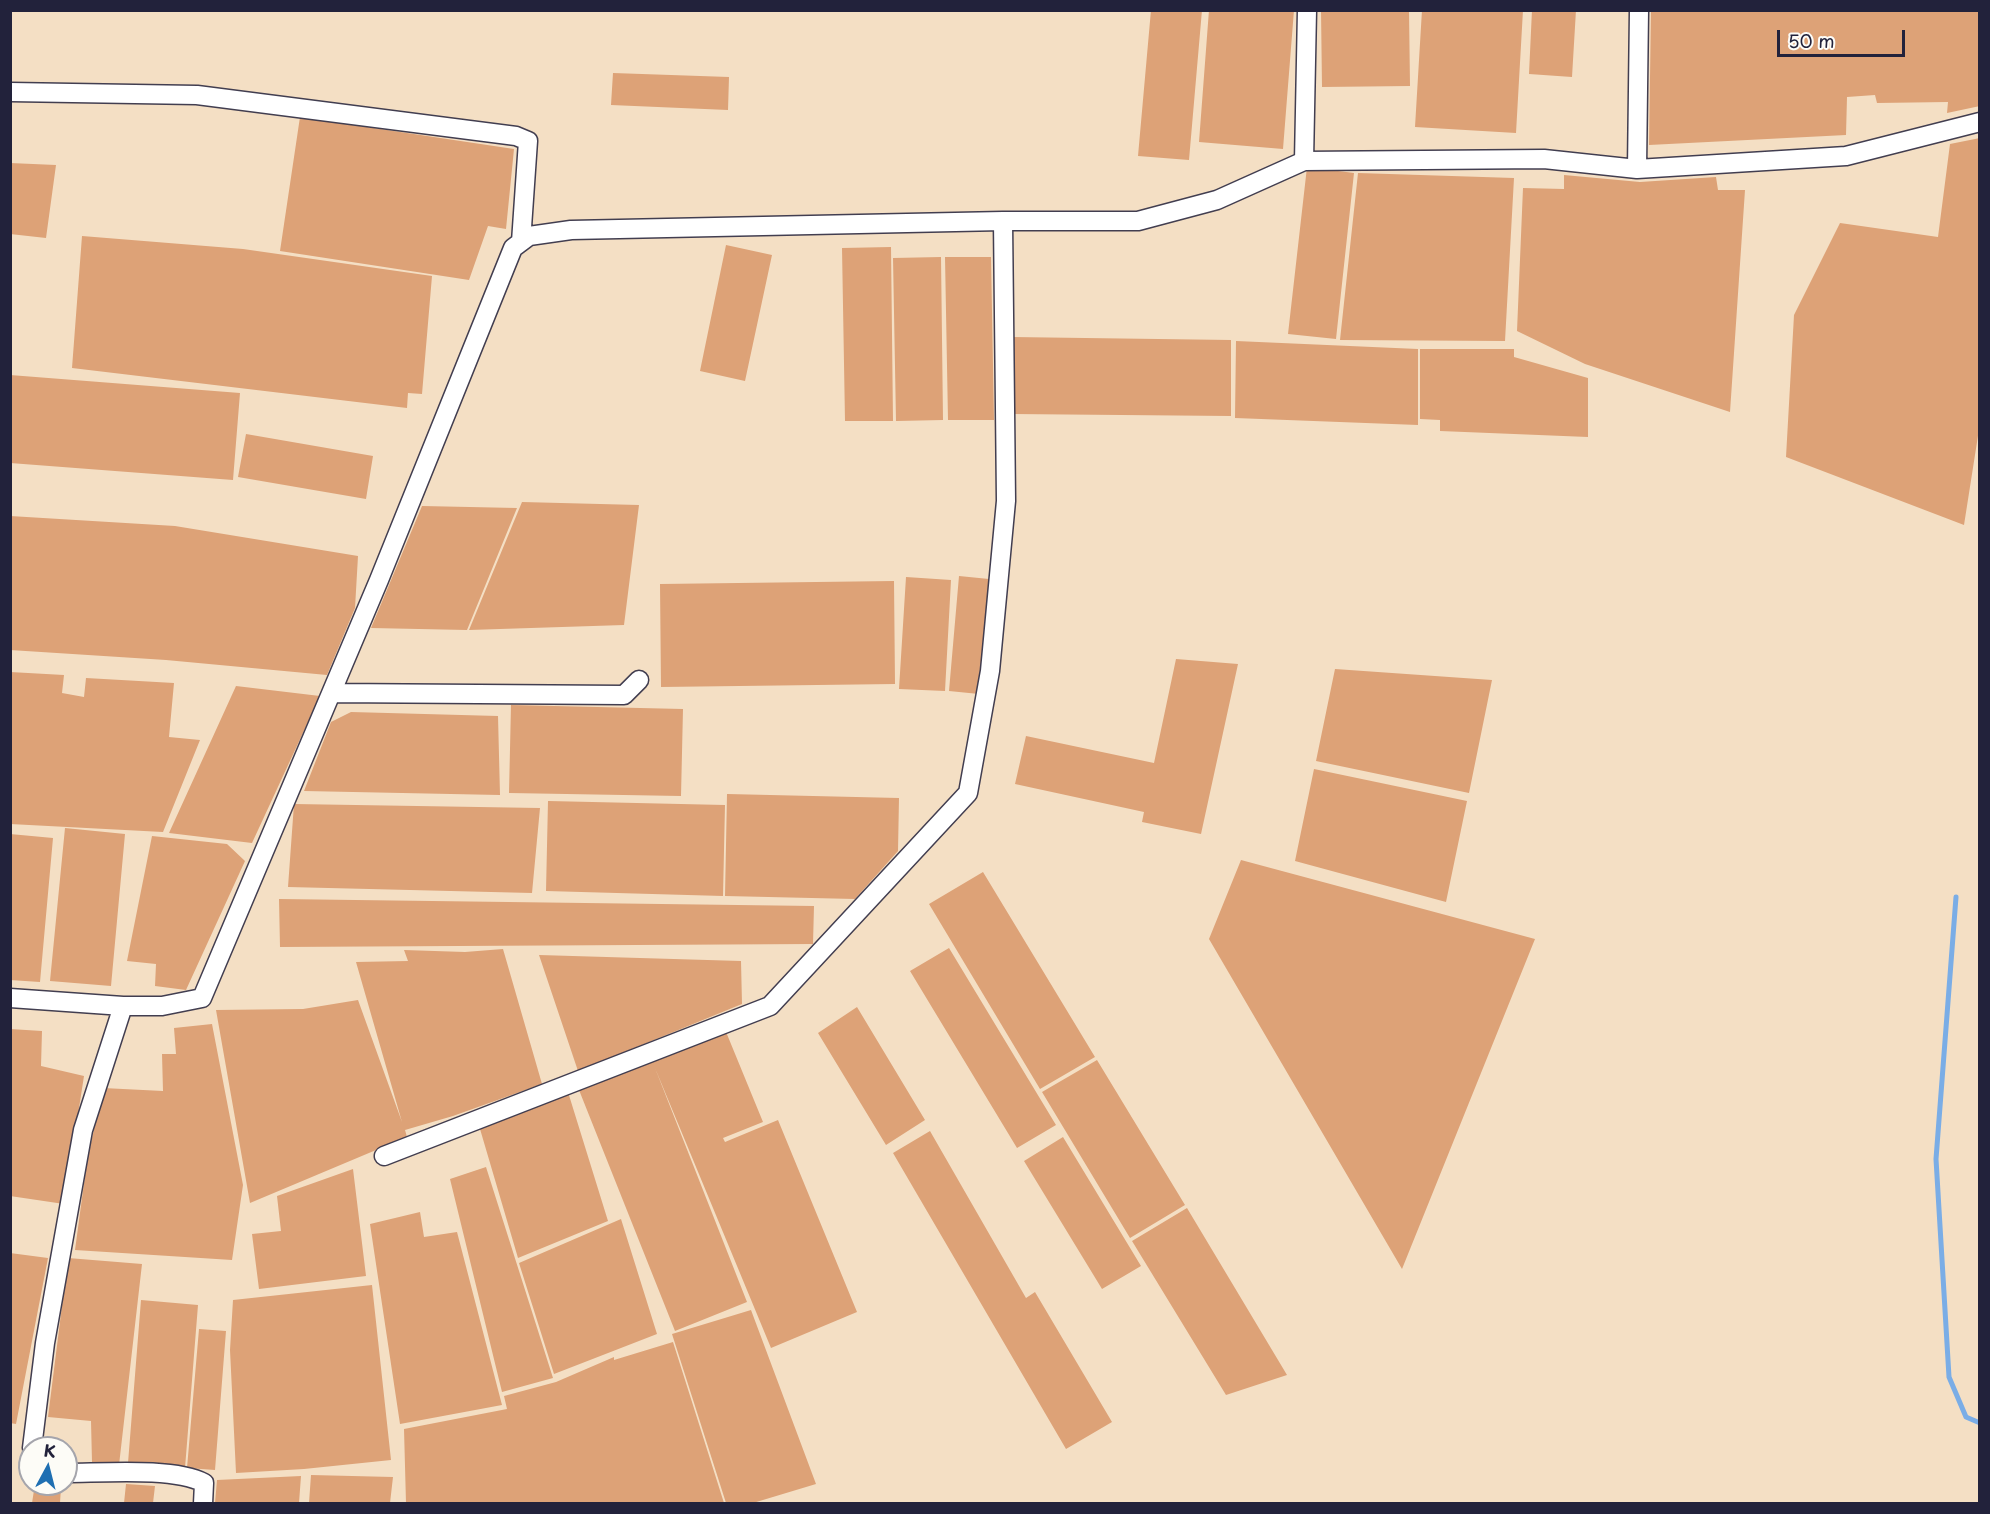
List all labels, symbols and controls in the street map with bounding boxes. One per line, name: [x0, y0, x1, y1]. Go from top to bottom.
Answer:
scale bar: [1780, 18, 1908, 56]
text: 50 m: [1788, 27, 1835, 54]
north arrow: [18, 1436, 78, 1496]
text: K: [43, 1437, 57, 1463]

